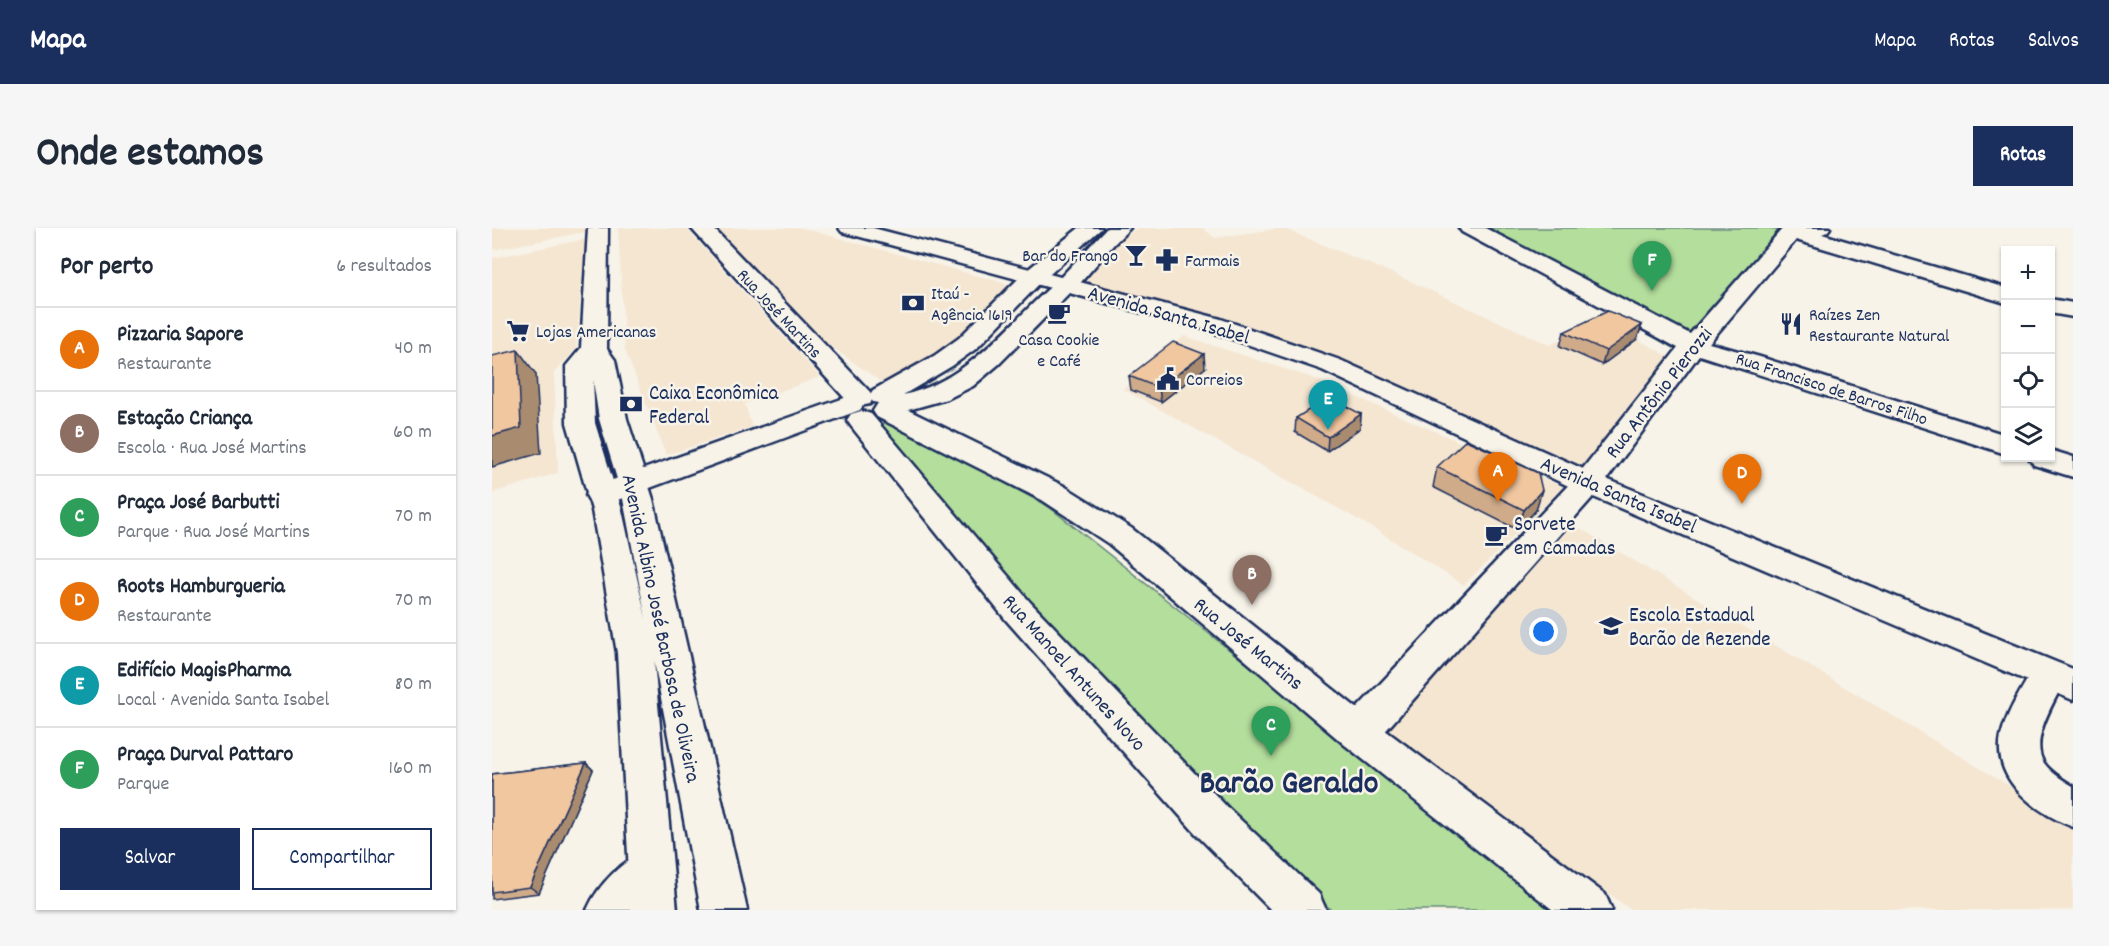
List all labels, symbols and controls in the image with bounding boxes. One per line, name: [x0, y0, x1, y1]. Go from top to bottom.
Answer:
text: Mapa: [30, 22, 86, 62]
text: Mapa: [1874, 27, 1916, 57]
text: Rotas: [1949, 27, 1995, 57]
text: Salvos: [2028, 27, 2079, 57]
text: Onde estamos: [36, 126, 264, 186]
button: Rotas: [1973, 126, 2073, 186]
bar icon: Bar do Frango: [1123, 242, 1149, 268]
pin: F: [1632, 242, 1672, 291]
place label: Bar do Frango: [1022, 245, 1118, 270]
map controls: [2001, 246, 2055, 462]
button: +: [2001, 246, 2055, 300]
pharmacy icon: Farmais: [1154, 247, 1180, 273]
text: Por perto: [60, 249, 153, 286]
place label: Farmais: [1185, 250, 1240, 275]
text: 6 resultados: [336, 253, 432, 281]
street label: Rua José Martins: [730, 264, 826, 365]
street label: Avenida Santa Isabel: [1084, 279, 1253, 354]
place label: Itaú - Agência 1619: [931, 283, 1013, 329]
bank icon: Itaú - Agência 1619: [900, 290, 926, 316]
cafe icon: Casa Cookie e Café: [1046, 300, 1072, 326]
button: −: [2001, 300, 2055, 354]
place label: Raízes Zen Restaurante Natural: [1809, 304, 1950, 350]
restaurant icon: Raízes Zen Restaurante Natural: [1778, 311, 1804, 337]
supermarket icon: Lojas Americanas: [505, 318, 531, 344]
text: Pizzaria Sapore: [117, 320, 243, 351]
place label: Lojas Americanas: [536, 321, 656, 346]
street label: Rua Antônio Pierozzi: [1599, 322, 1721, 466]
place label: Casa Cookie e Café: [1019, 329, 1100, 375]
text: A: [74, 335, 85, 363]
text: 40 m: [394, 335, 432, 363]
street label: Rua Francisco de Barros Filho: [1732, 348, 1930, 433]
text: Restaurante: [117, 351, 212, 379]
button: locate: [2001, 354, 2055, 408]
public building icon: Correios: [1155, 366, 1181, 392]
place label: Correios: [1186, 369, 1243, 394]
place label: Caixa Econômica Federal: [649, 380, 780, 434]
pin: E: [1308, 380, 1348, 430]
bank icon: Caixa Econômica Federal: [618, 391, 644, 417]
text: Estação Criança: [117, 404, 252, 435]
button: layers: [2001, 408, 2055, 462]
text: B: [75, 419, 84, 447]
text: 60 m: [393, 419, 432, 447]
text: Escola · Rua José Martins: [117, 435, 307, 463]
street label: Avenida Santa Isabel: [1535, 450, 1701, 543]
pin: A: [1478, 452, 1518, 502]
pin: D: [1722, 454, 1762, 504]
street label: Avenida Albino José Barbosa de Oliveira: [612, 472, 707, 787]
text: Praça José Barbutti: [117, 488, 279, 519]
text: C: [75, 503, 84, 531]
text: 70 m: [395, 503, 432, 531]
place label: Sorvete em Camadas: [1514, 511, 1616, 565]
text: Parque · Rua José Martins: [117, 519, 310, 547]
cafe icon: Sorvete em Camadas: [1483, 522, 1509, 548]
pin: B: [1232, 556, 1272, 605]
text: Roots Hamburgueria: [117, 572, 285, 603]
text: D: [74, 587, 85, 615]
text: 70 m: [395, 587, 432, 615]
street label: Rua Manoel Antunes Novo: [994, 589, 1152, 759]
street label: Rua José Martins: [1186, 592, 1309, 699]
place label: Escola Estadual Barão de Rezende: [1629, 602, 1771, 656]
text: Restaurante: [117, 603, 212, 631]
school or university icon: Escola Estadual Barão de Rezende: [1598, 613, 1624, 639]
your location: [1529, 617, 1558, 646]
text: Edifício MagisPharma: [117, 656, 291, 687]
text: E: [75, 671, 84, 699]
text: 80 m: [395, 671, 432, 699]
text: Local · Avenida Santa Isabel: [117, 687, 329, 715]
pin: C: [1252, 706, 1290, 756]
text: Praça Durval Pattaro: [117, 740, 293, 771]
text: F: [75, 755, 84, 783]
text: 160 m: [389, 755, 432, 783]
district label: Barão Geraldo: [1200, 762, 1379, 809]
text: Parque: [117, 771, 169, 799]
button: Salvar: [60, 828, 240, 890]
button: Compartilhar: [252, 828, 432, 890]

